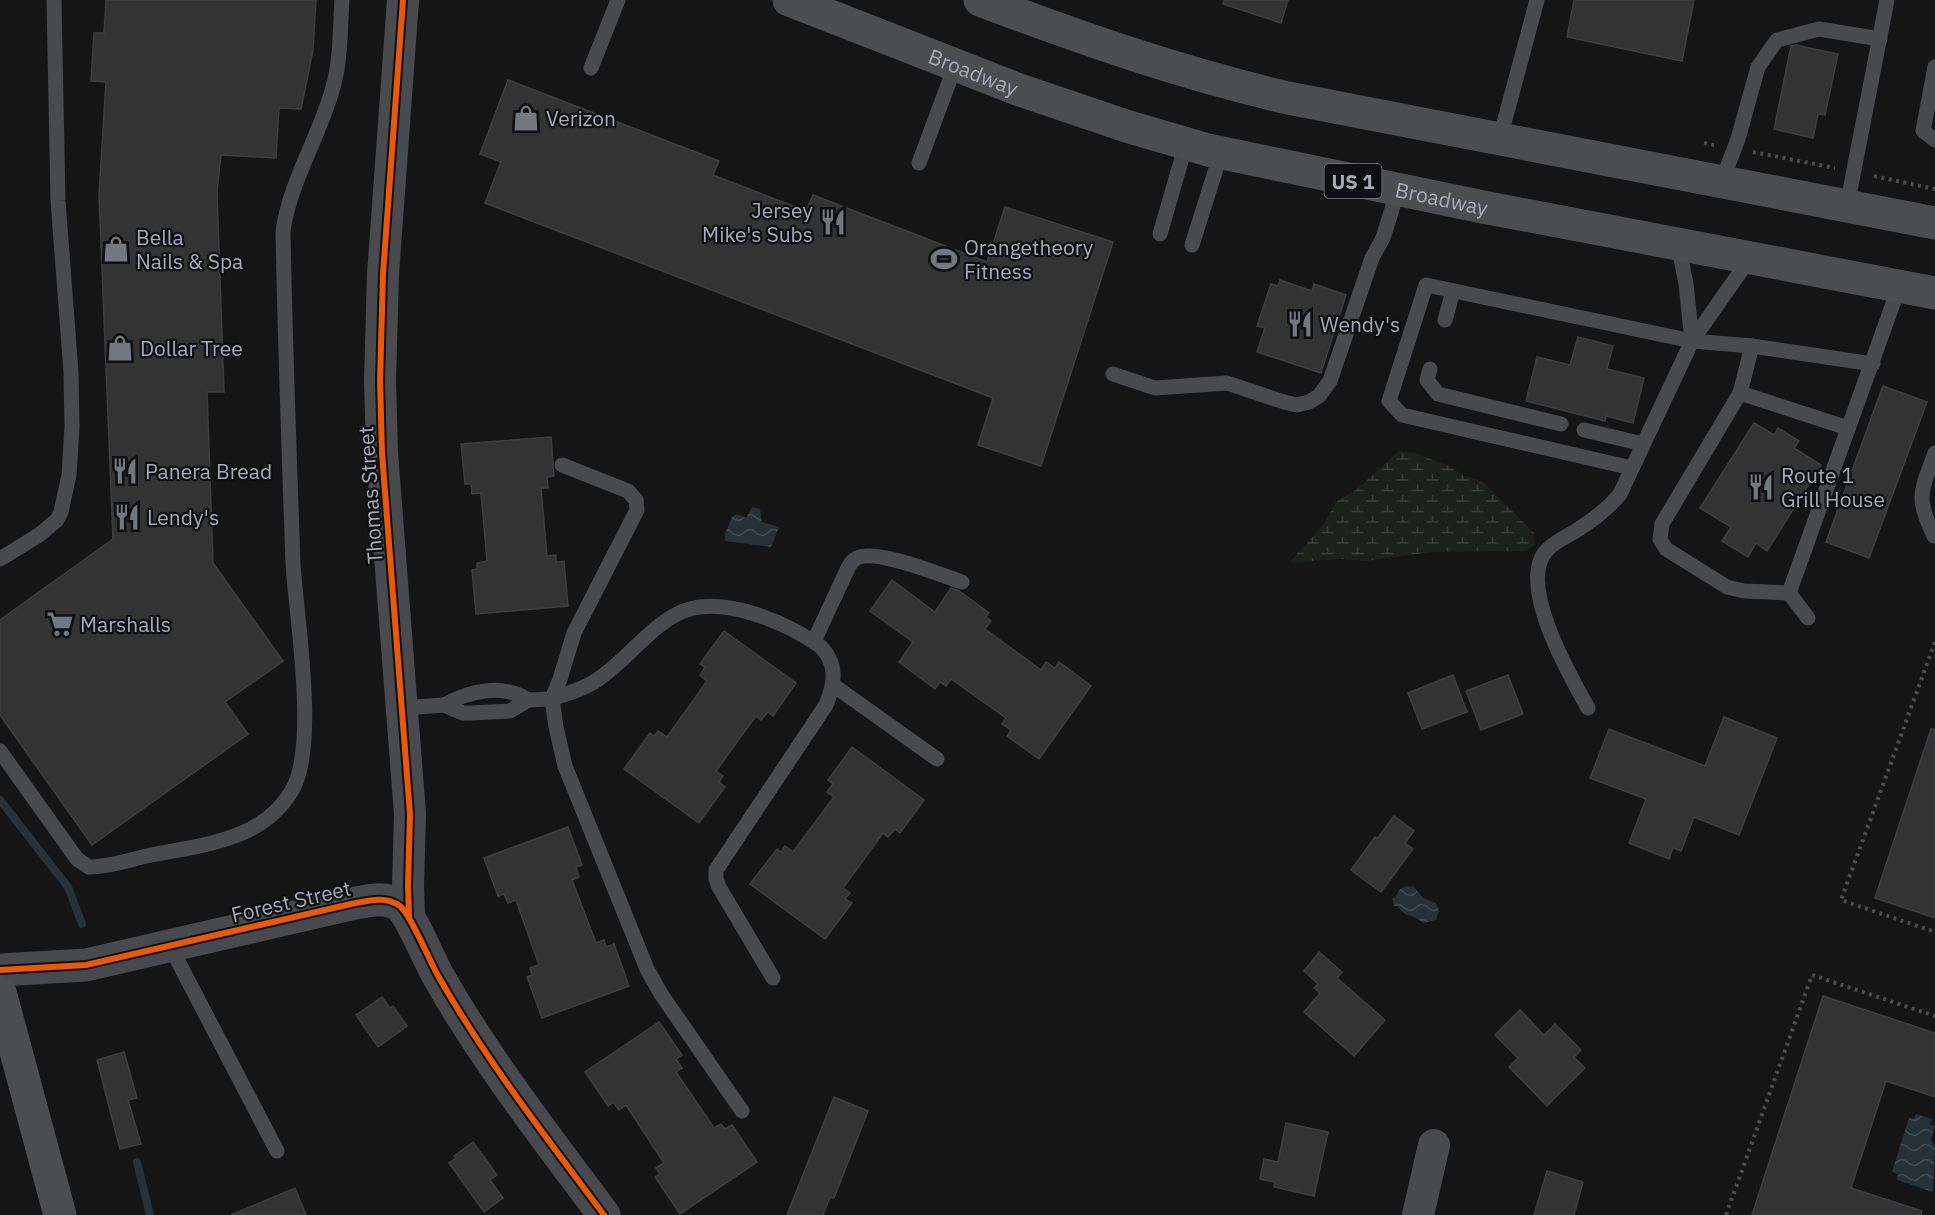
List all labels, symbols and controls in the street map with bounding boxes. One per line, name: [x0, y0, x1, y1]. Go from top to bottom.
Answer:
street label: Broadway: [925, 42, 1023, 102]
shop icon: Verizon: [511, 103, 541, 133]
place label: Verizon: [546, 104, 616, 132]
road number: US 1: [1324, 164, 1382, 198]
street label: Broadway: [1393, 175, 1491, 222]
place label: Jersey Mike's Subs: [702, 196, 814, 248]
restaurant icon: Jersey Mike's Subs: [818, 207, 848, 237]
place label: Bella Nails & Spa: [136, 223, 243, 275]
place label: Orangetheory Fitness: [964, 233, 1094, 285]
shop icon: Bella Nails & Spa: [101, 234, 131, 264]
sports icon: Orangetheory Fitness: [929, 244, 959, 274]
restaurant icon: Wendy's: [1285, 309, 1315, 339]
place label: Wendy's: [1320, 310, 1400, 338]
shop icon: Dollar Tree: [105, 333, 135, 363]
place label: Dollar Tree: [140, 334, 243, 362]
street label: Thomas Street: [351, 425, 389, 565]
restaurant icon: Panera Bread: [110, 456, 140, 486]
place label: Panera Bread: [145, 457, 272, 485]
place label: Route 1 Grill House: [1781, 461, 1885, 513]
restaurant icon: Route 1 Grill House: [1746, 472, 1776, 502]
restaurant icon: Lendy's: [112, 502, 142, 532]
place label: Lendy's: [147, 503, 219, 531]
supermarket icon: Marshalls: [45, 609, 75, 639]
place label: Marshalls: [80, 610, 171, 638]
street label: Forest Street: [228, 874, 354, 928]

